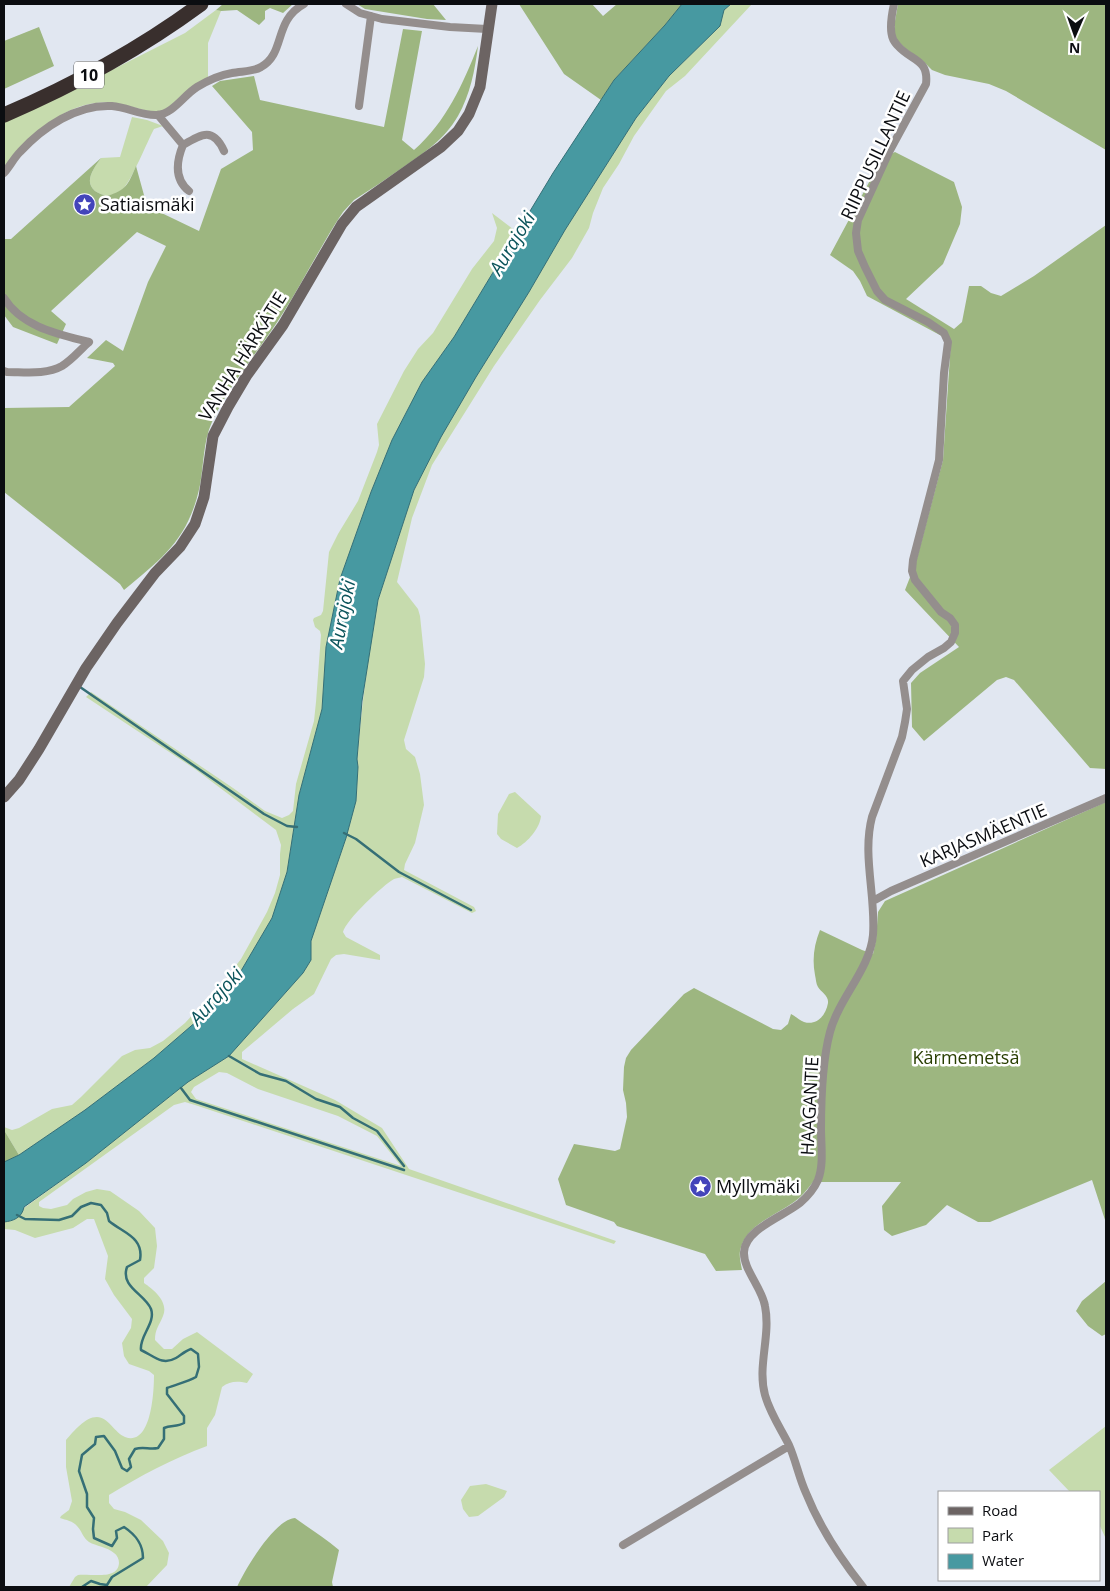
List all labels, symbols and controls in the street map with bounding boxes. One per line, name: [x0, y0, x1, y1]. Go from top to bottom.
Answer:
north arrow: [1050, 10, 1100, 60]
text: N: [1069, 39, 1081, 58]
road number: 10: [74, 62, 104, 88]
street label: RIIPPUSILLANTIE: [835, 87, 915, 223]
place icon: Satiaismäki: [72, 192, 96, 216]
place label: Satiaismäki: [100, 192, 195, 216]
water label: Aurajoki: [482, 206, 542, 281]
street label: VANHA HÄRKÄTIE: [193, 287, 291, 425]
water label: Aurajoki: [322, 576, 362, 653]
street label: KARJASMÄENTIE: [916, 797, 1050, 873]
water label: Aurajoki: [182, 961, 250, 1032]
park label: Kärmemetsä: [913, 1045, 1019, 1069]
street label: HAAGANTIE: [794, 1056, 824, 1156]
place icon: Myllymäki: [688, 1174, 712, 1198]
place label: Myllymäki: [716, 1174, 800, 1198]
legend: [938, 1491, 1100, 1581]
text: Road: [982, 1500, 1018, 1520]
text: Park: [982, 1525, 1013, 1545]
text: Water: [982, 1550, 1024, 1570]

